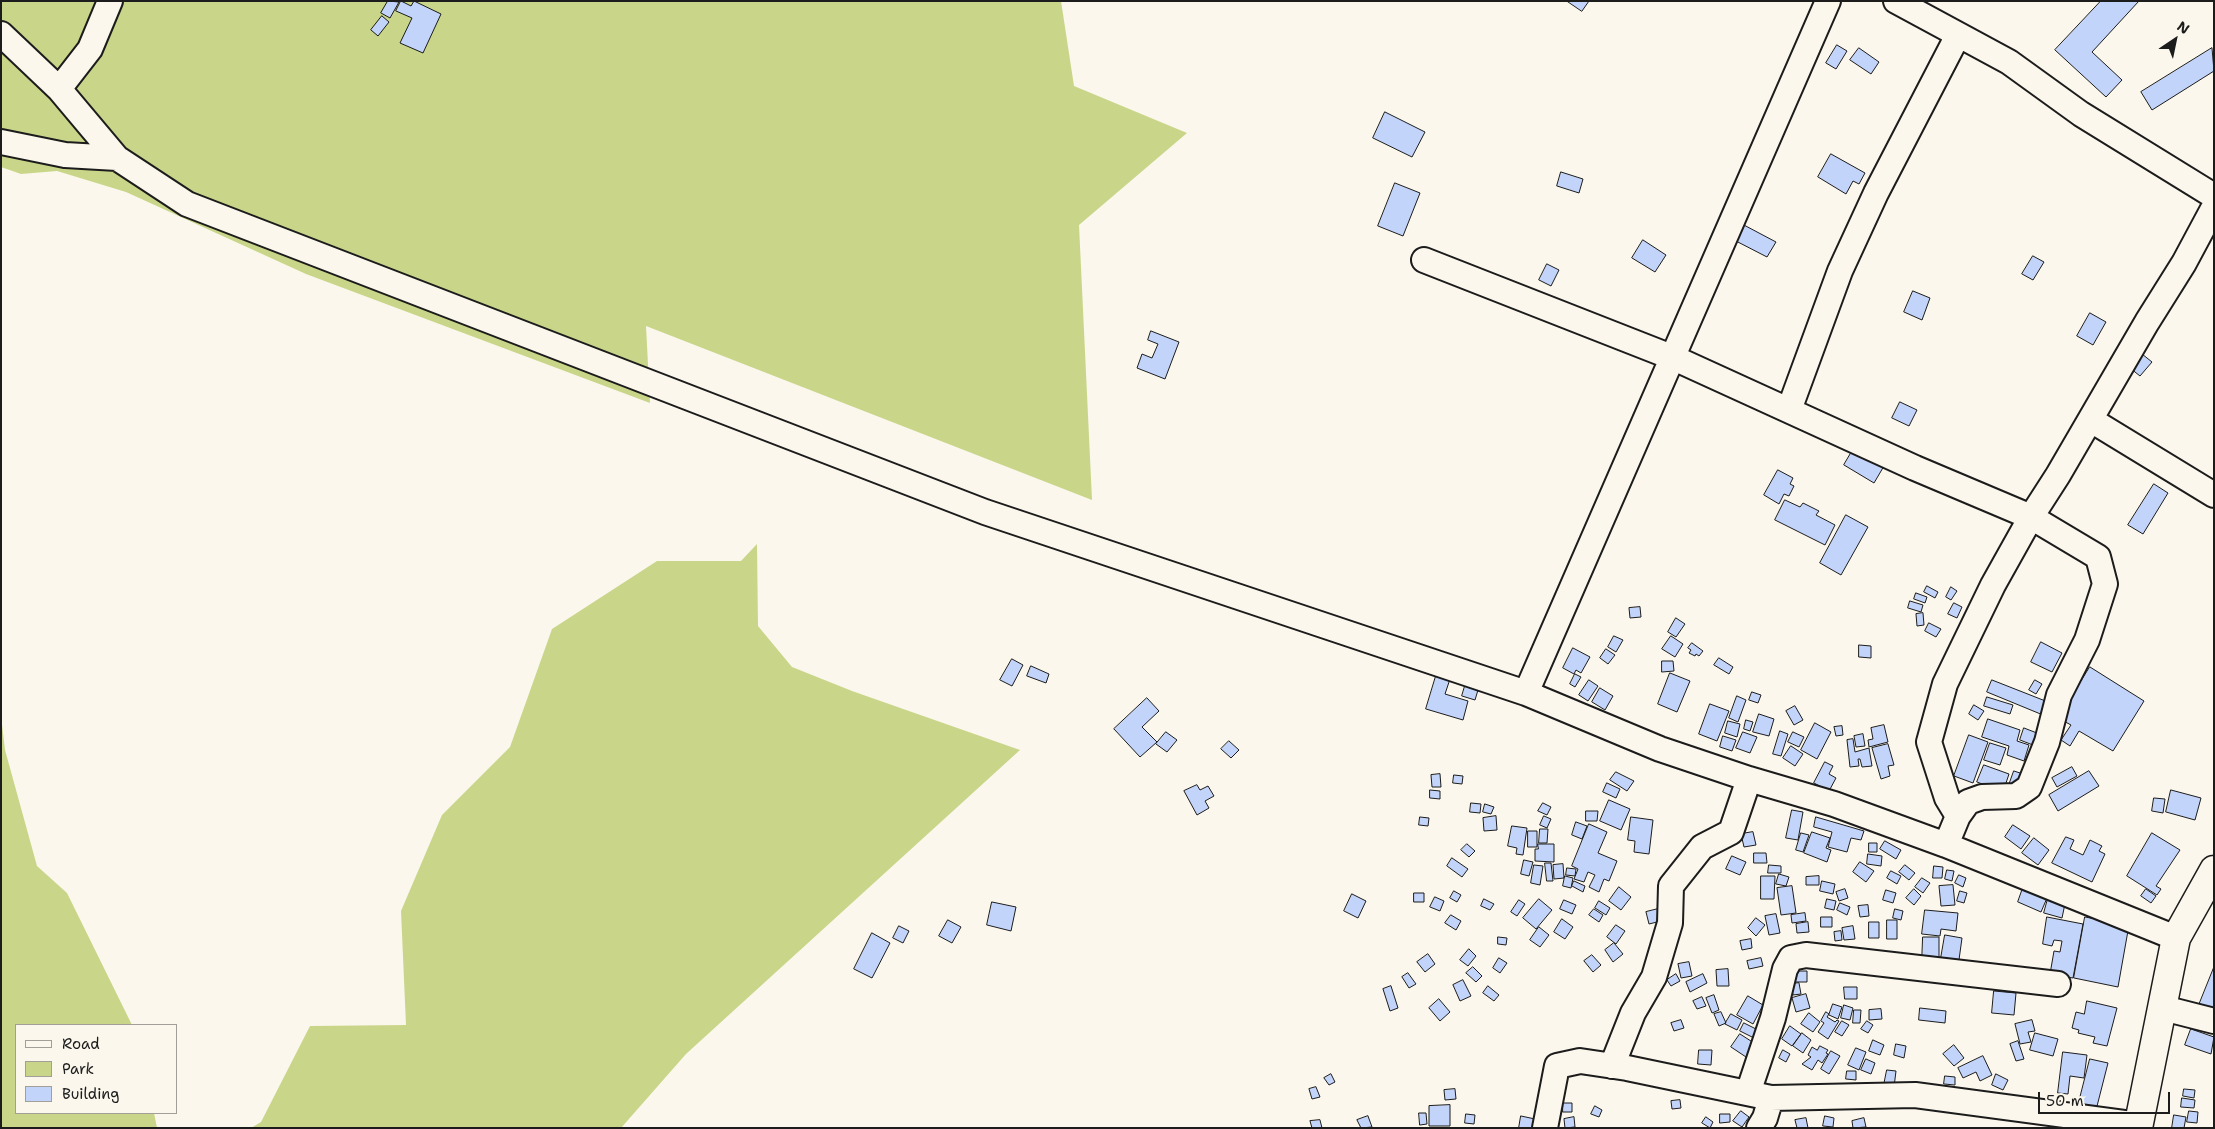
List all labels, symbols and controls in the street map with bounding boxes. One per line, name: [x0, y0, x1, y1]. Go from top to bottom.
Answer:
north arrow: [2150, 15, 2200, 65]
text: N: [2174, 17, 2193, 38]
legend: [15, 1024, 178, 1114]
text: Road: [62, 1034, 100, 1054]
text: Park: [62, 1059, 94, 1079]
scale bar: [2040, 1082, 2172, 1114]
text: Building: [62, 1084, 119, 1104]
text: 50 m: [2046, 1091, 2084, 1111]

